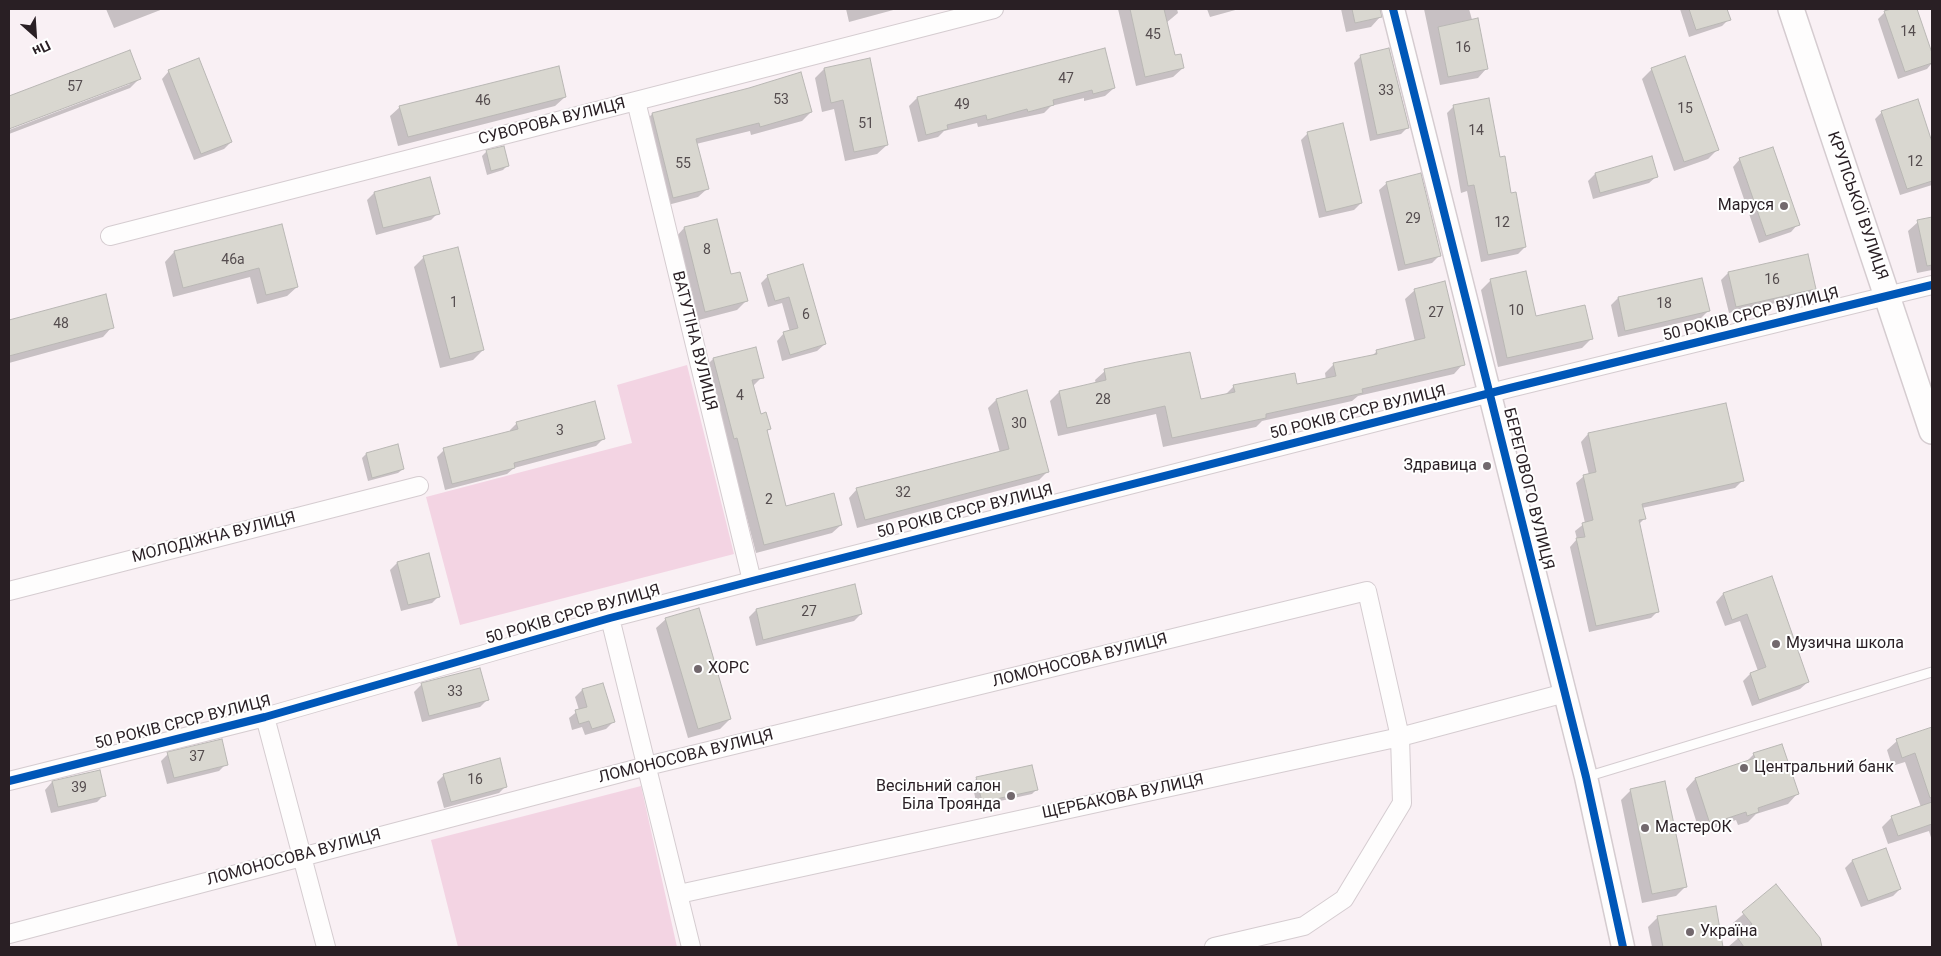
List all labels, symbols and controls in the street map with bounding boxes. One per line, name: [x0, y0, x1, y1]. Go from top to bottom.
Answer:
north arrow: [10, 10, 60, 60]
house number: 14: [1900, 24, 1916, 40]
house number: 45: [1145, 27, 1161, 43]
text: Пн: [30, 37, 53, 60]
house number: 16: [1455, 40, 1471, 56]
house number: 47: [1058, 71, 1074, 87]
house number: 57: [67, 79, 83, 95]
house number: 33: [1378, 83, 1394, 99]
house number: 53: [773, 92, 789, 108]
house number: 46: [475, 93, 491, 109]
street label: СУВОРОВА ВУЛИЦЯ: [476, 94, 628, 150]
house number: 49: [954, 97, 970, 113]
house number: 15: [1677, 101, 1693, 117]
house number: 51: [858, 116, 874, 132]
house number: 14: [1468, 123, 1484, 139]
street label: КРУПСЬКОЇ ВУЛИЦЯ: [1823, 129, 1891, 283]
house number: 12: [1907, 154, 1923, 170]
house number: 55: [675, 156, 691, 172]
place label: Маруся: [1718, 196, 1774, 216]
marker: Маруся: [1778, 200, 1790, 212]
house number: 29: [1405, 211, 1421, 227]
house number: 12: [1494, 215, 1510, 231]
house number: 8: [703, 242, 711, 258]
house number: 46а: [221, 252, 245, 268]
street label: ВАТУТІНА ВУЛИЦЯ: [667, 269, 721, 413]
house number: 16: [1764, 272, 1780, 288]
street label: 50 РОКІВ СРСР ВУЛИЦЯ: [1661, 284, 1841, 346]
house number: 1: [450, 295, 458, 311]
house number: 18: [1656, 296, 1672, 312]
house number: 10: [1508, 303, 1524, 319]
house number: 27: [1428, 305, 1444, 321]
house number: 6: [802, 307, 810, 323]
house number: 48: [53, 316, 69, 332]
street label: 50 РОКІВ СРСР ВУЛИЦЯ: [1268, 382, 1448, 444]
house number: 4: [736, 388, 744, 404]
house number: 28: [1095, 392, 1111, 408]
street label: БЕРЕГОВОГО ВУЛИЦЯ: [1499, 406, 1557, 572]
house number: 30: [1011, 416, 1027, 432]
house number: 3: [556, 423, 564, 439]
place label: Здравица: [1404, 456, 1477, 476]
marker: Здравица: [1481, 460, 1493, 472]
street label: 50 РОКІВ СРСР ВУЛИЦЯ: [875, 481, 1055, 543]
house number: 32: [895, 485, 911, 501]
house number: 2: [765, 492, 773, 508]
street label: МОЛОДІЖНА ВУЛИЦЯ: [130, 508, 298, 568]
street label: 50 РОКІВ СРСР ВУЛИЦЯ: [483, 581, 663, 649]
house number: 27: [801, 604, 817, 620]
street label: ЛОМОНОСОВА ВУЛИЦЯ: [991, 630, 1169, 692]
place label: Музична школа: [1786, 634, 1904, 654]
marker: Музична школа: [1770, 638, 1782, 650]
place label: ХОРС: [708, 659, 749, 679]
marker: ХОРС: [692, 663, 704, 675]
house number: 33: [447, 684, 463, 700]
street label: 50 РОКІВ СРСР ВУЛИЦЯ: [93, 692, 273, 754]
street label: ЛОМОНОСОВА ВУЛИЦЯ: [597, 726, 775, 788]
house number: 37: [189, 749, 205, 765]
place label: Центральний банк: [1754, 758, 1894, 778]
marker: Центральний банк: [1738, 762, 1750, 774]
street label: ЩЕРБАКОВА ВУЛИЦЯ: [1040, 770, 1206, 824]
house number: 16: [467, 772, 483, 788]
place label: Весільний салон Біла Троянда: [876, 777, 1001, 815]
house number: 39: [71, 780, 87, 796]
marker: Весільний салон Біла Троянда: [1005, 790, 1017, 802]
place label: МастерОК: [1655, 818, 1732, 838]
marker: МастерОК: [1639, 822, 1651, 834]
street label: ЛОМОНОСОВА ВУЛИЦЯ: [205, 825, 383, 891]
place label: Україна: [1700, 922, 1757, 942]
marker: Україна: [1684, 926, 1696, 938]

